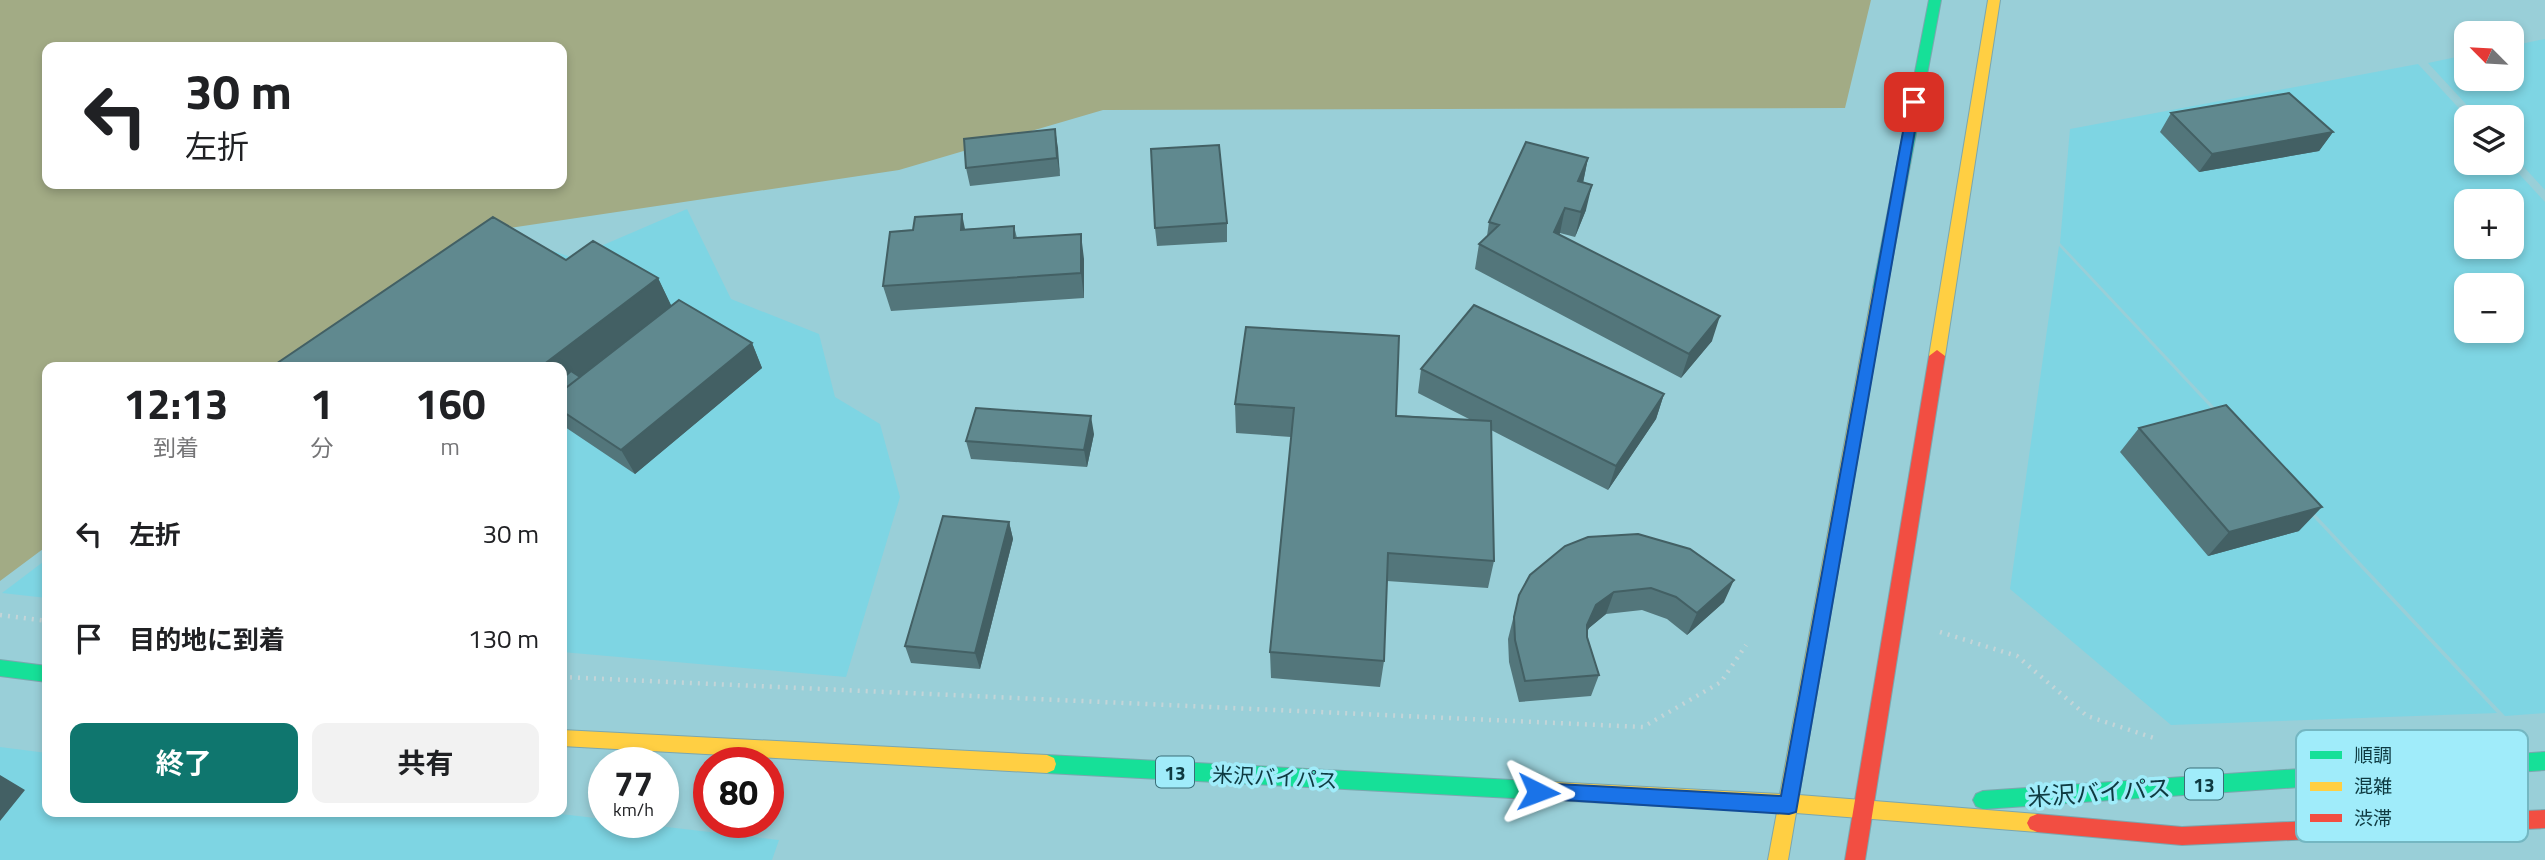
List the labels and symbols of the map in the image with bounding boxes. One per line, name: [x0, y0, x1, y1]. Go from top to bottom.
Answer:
north arrow: [2454, 21, 2524, 91]
pin: [1884, 72, 1944, 132]
legend: [2296, 730, 2528, 842]
text: 順調: [2354, 740, 2392, 769]
speed limit sign: 80: [693, 747, 784, 838]
position arrow: [1501, 755, 1575, 829]
road number: 13: [1156, 757, 1194, 788]
street label: 米沢バイパス: [1211, 758, 1339, 796]
road number: 13: [2185, 768, 2223, 800]
street label: 米沢バイパス: [2026, 769, 2172, 815]
text: 混雑: [2354, 771, 2392, 800]
text: 渋滞: [2354, 803, 2392, 832]

